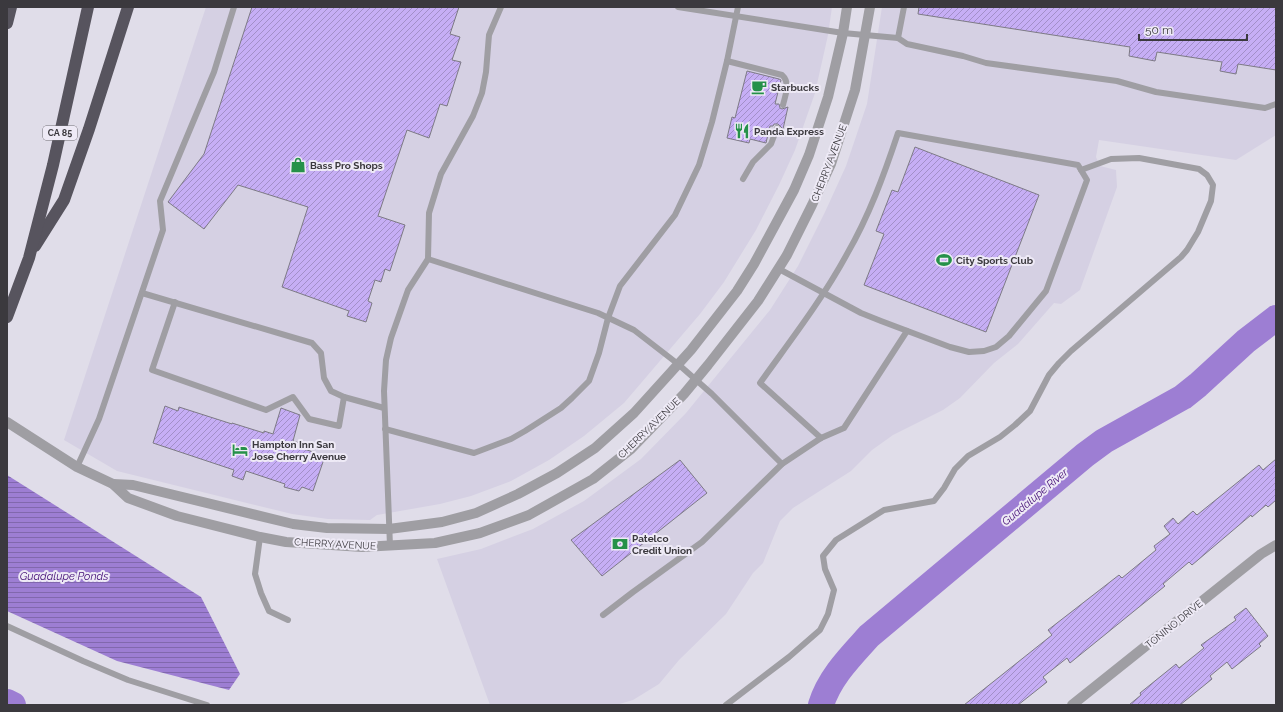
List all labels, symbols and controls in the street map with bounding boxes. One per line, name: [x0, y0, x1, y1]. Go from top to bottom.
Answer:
scale bar: [1139, 16, 1247, 42]
text: 50 m: [1145, 23, 1173, 37]
cafe icon: Starbucks: [750, 78, 768, 96]
place label: Starbucks: [771, 82, 819, 93]
restaurant icon: Panda Express: [733, 122, 751, 140]
street label: CHERRY AVENUE: [809, 123, 849, 203]
road number: CA 85: [43, 126, 77, 140]
place label: Panda Express: [754, 126, 824, 137]
shop icon: Bass Pro Shops: [289, 156, 307, 174]
place label: Bass Pro Shops: [310, 160, 383, 171]
sports icon: City Sports Club: [935, 251, 953, 269]
place label: City Sports Club: [956, 255, 1034, 266]
street label: CHERRY AVENUE: [616, 396, 682, 460]
place label: Hampton Inn San Jose Cherry Avenue: [252, 439, 346, 462]
hotel icon: Hampton Inn San Jose Cherry Avenue: [231, 441, 249, 459]
water label: Guadalupe River: [999, 465, 1072, 528]
place label: Patelco Credit Union: [632, 533, 692, 556]
bank icon: Patelco Credit Union: [611, 535, 629, 553]
street label: CHERRY AVENUE: [294, 536, 376, 552]
water label: Guadalupe Ponds: [20, 570, 108, 583]
street label: TONINO DRIVE: [1143, 598, 1205, 650]

